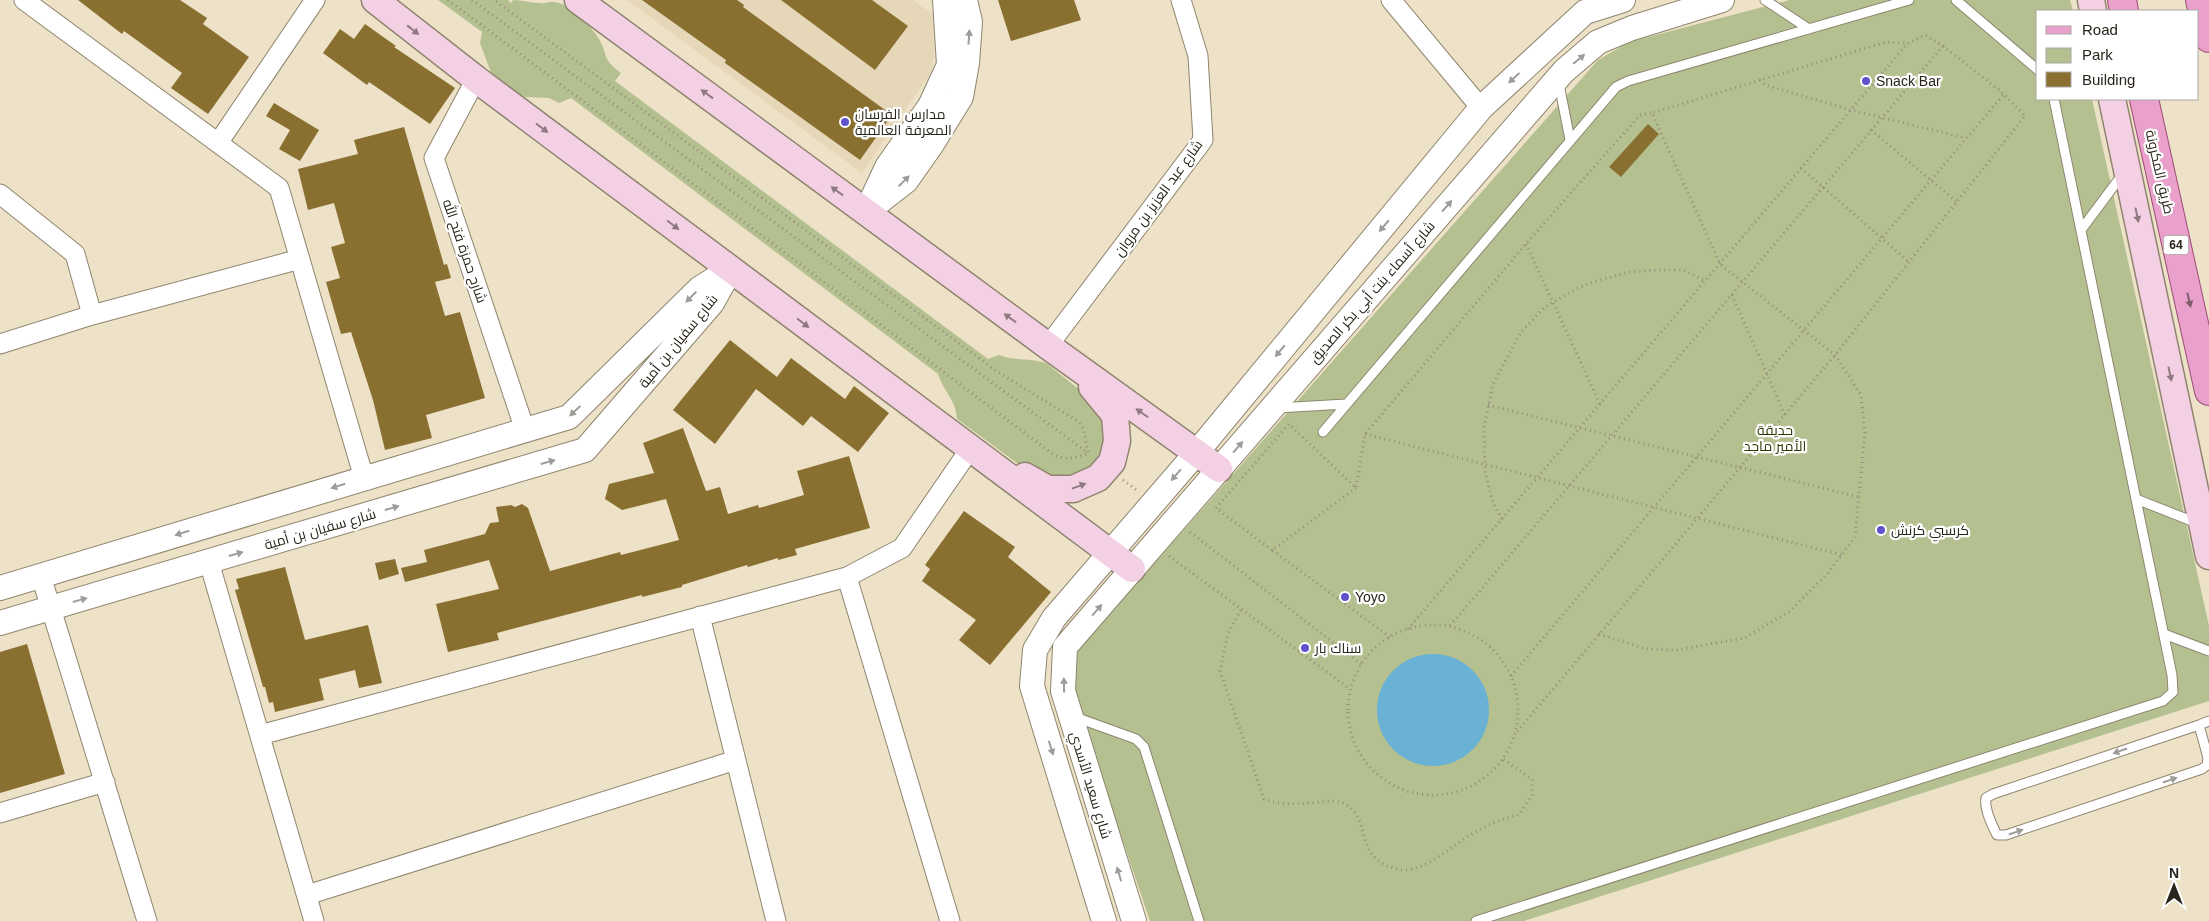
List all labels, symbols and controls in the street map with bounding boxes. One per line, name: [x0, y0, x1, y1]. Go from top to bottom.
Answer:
legend: [2036, 10, 2199, 100]
text: Road: [2082, 21, 2118, 38]
one-way arrow: [406, 25, 420, 35]
one-way arrow: [966, 29, 974, 45]
text: Park: [2082, 46, 2113, 63]
one-way arrow: [1572, 53, 1585, 64]
text: Building: [2082, 71, 2135, 88]
one-way arrow: [1508, 72, 1520, 84]
place label: Snack Bar: [1876, 73, 1941, 89]
marker: Snack Bar: [1860, 75, 1872, 87]
one-way arrow: [701, 89, 714, 100]
place label: مدارس الفرسان المعرفة العالمية: [855, 106, 952, 138]
marker: مدارس الفرسان المعرفة العالمية: [839, 116, 851, 128]
one-way arrow: [535, 123, 549, 133]
street label: طريق المكرونة: [2142, 128, 2177, 216]
street label: شارع عبد العزيز بن مروان: [1110, 137, 1206, 260]
one-way arrow: [898, 175, 910, 187]
one-way arrow: [830, 186, 844, 196]
street label: شارح حمزة فتح الله: [439, 197, 491, 305]
one-way arrow: [1442, 199, 1453, 212]
one-way arrow: [2133, 207, 2141, 223]
street label: شارع أسماء بنت أبي بكر الصديق: [1305, 217, 1441, 369]
one-way arrow: [1378, 219, 1389, 232]
one-way arrow: [666, 220, 679, 231]
road number: 64: [2164, 236, 2188, 254]
street label: شارع سفيان بن أمية: [635, 291, 721, 391]
one-way arrow: [685, 291, 697, 303]
one-way arrow: [2185, 292, 2193, 308]
one-way arrow: [1004, 314, 1017, 324]
one-way arrow: [796, 318, 810, 328]
one-way arrow: [1275, 345, 1286, 357]
one-way arrow: [2166, 366, 2174, 381]
one-way arrow: [569, 405, 581, 417]
one-way arrow: [1136, 408, 1149, 418]
park label: حديقة الأمير ماجد: [1744, 422, 1806, 454]
one-way arrow: [1232, 441, 1243, 454]
one-way arrow: [541, 457, 556, 465]
one-way arrow: [1170, 469, 1181, 482]
one-way arrow: [1072, 482, 1087, 490]
one-way arrow: [330, 483, 345, 491]
one-way arrow: [385, 503, 400, 511]
street label: شارع سفيان بن أمية: [262, 504, 378, 554]
place label: كرسبي كرنش: [1891, 522, 1969, 542]
marker: كرسبي كرنش: [1875, 524, 1887, 536]
one-way arrow: [175, 530, 190, 538]
one-way arrow: [229, 549, 244, 557]
place label: Yoyo: [1355, 589, 1386, 605]
marker: Yoyo: [1339, 591, 1351, 603]
one-way arrow: [73, 595, 88, 603]
one-way arrow: [1091, 604, 1102, 616]
place label: سناك بار: [1314, 640, 1361, 656]
marker: سناك بار: [1299, 642, 1311, 654]
one-way arrow: [1060, 677, 1068, 693]
street label: شارع سعيد الأسدي: [1063, 729, 1115, 842]
one-way arrow: [1048, 741, 1056, 756]
one-way arrow: [2112, 748, 2127, 756]
one-way arrow: [2162, 776, 2177, 783]
one-way arrow: [2008, 828, 2023, 835]
north arrow: [2149, 861, 2199, 911]
text: N: [2169, 865, 2179, 881]
one-way arrow: [1115, 867, 1123, 882]

